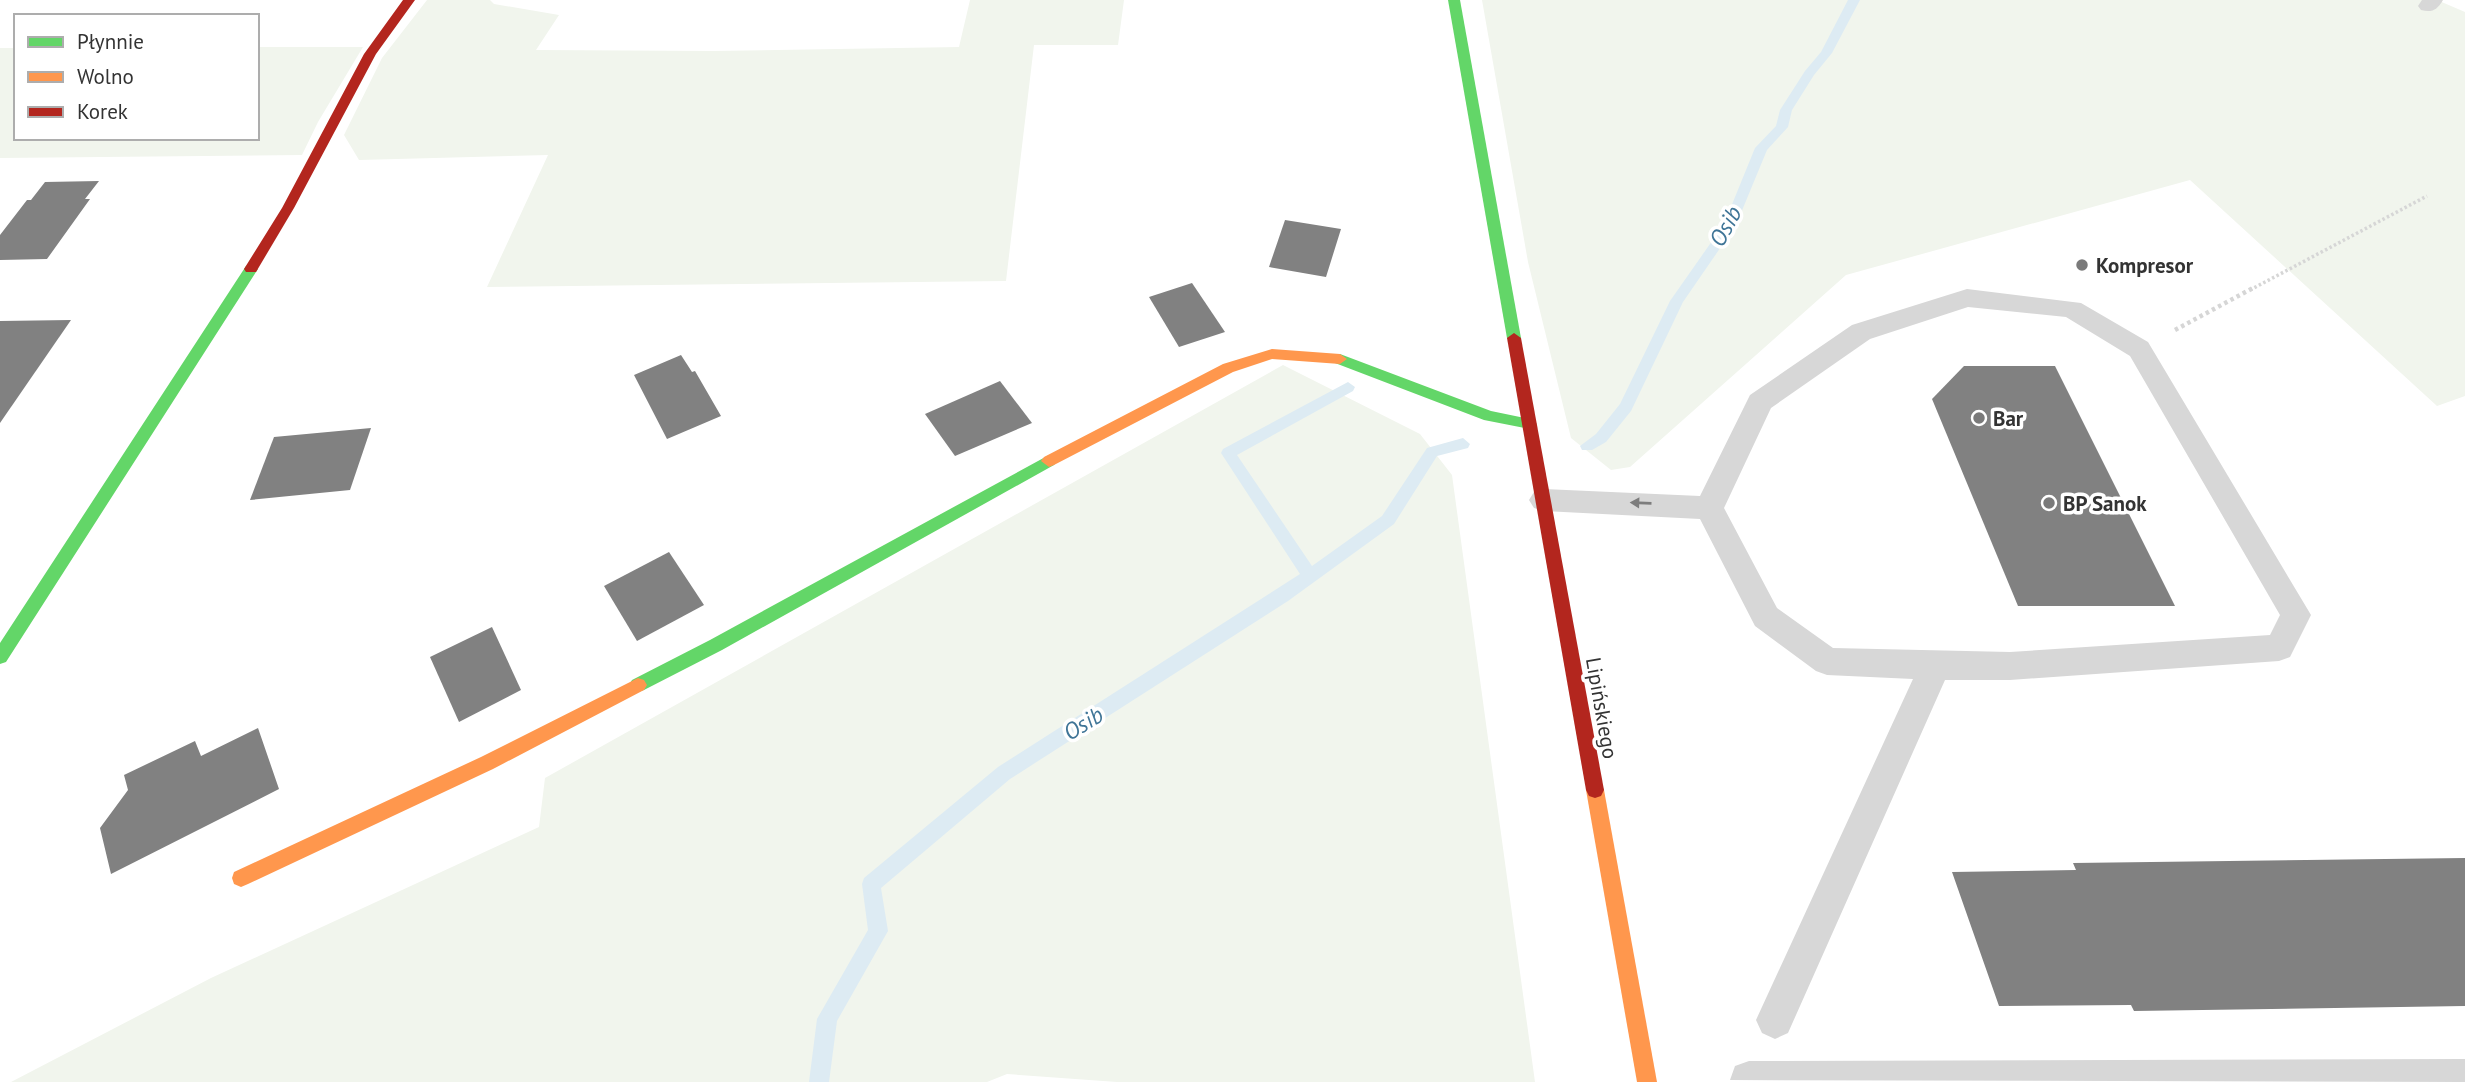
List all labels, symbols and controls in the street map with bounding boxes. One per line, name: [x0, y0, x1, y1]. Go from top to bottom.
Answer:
legend: [14, 14, 259, 140]
text: Płynnie: [77, 28, 144, 55]
text: Wolno: [77, 63, 134, 90]
text: Korek: [77, 98, 128, 125]
water label: Osib: [1702, 201, 1748, 251]
place label: Kompresor: [2096, 252, 2194, 279]
marker: Kompresor: [2074, 257, 2090, 273]
place label: Bar: [1993, 405, 2024, 432]
marker: Bar: [1971, 410, 1987, 426]
place label: BP Sanok: [2063, 490, 2147, 517]
marker: BP Sanok: [2041, 495, 2057, 511]
one-way arrow: [1630, 498, 1652, 509]
street label: Lipińskiego: [1580, 655, 1624, 761]
water label: Osib: [1057, 700, 1109, 746]

